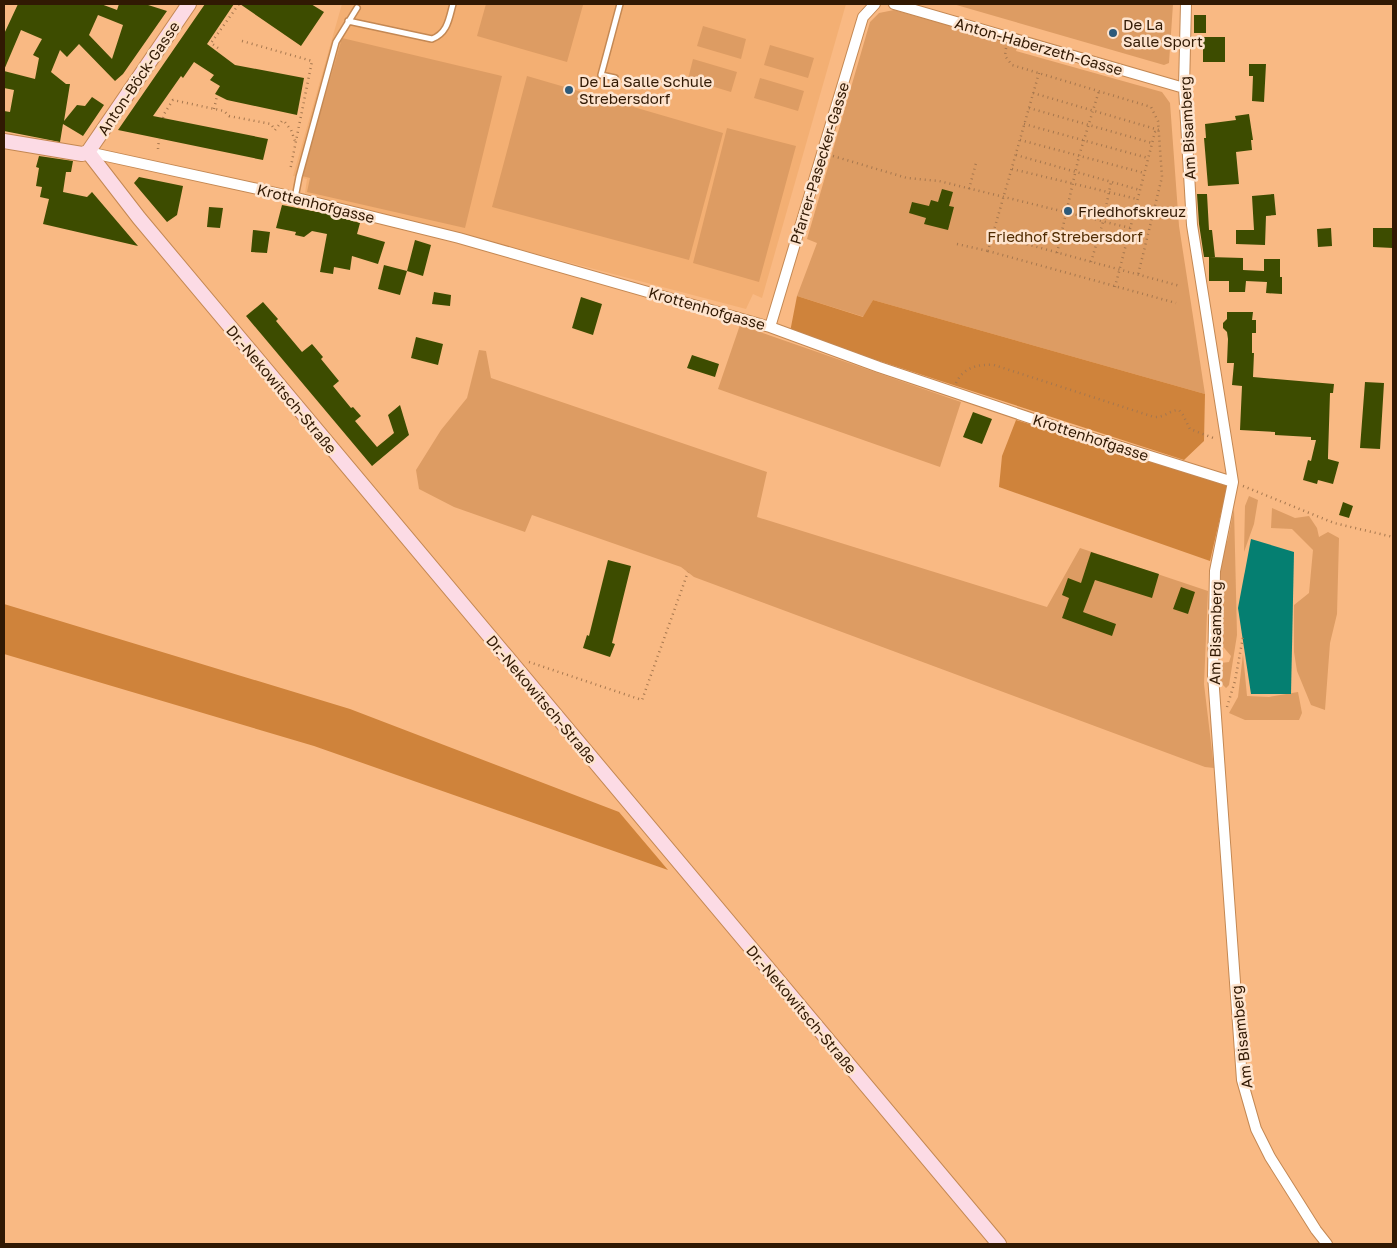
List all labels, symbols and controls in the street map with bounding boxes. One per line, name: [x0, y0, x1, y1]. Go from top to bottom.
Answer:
street label: Anton-Haberzeth-Gasse: [953, 13, 1125, 79]
place label: De La Salle Sport: [1123, 15, 1203, 50]
street label: Anton-Böck-Gasse: [93, 17, 183, 138]
marker: De La Salle Sport: [1107, 27, 1119, 39]
place label: De La Salle Schule Strebersdorf: [579, 72, 713, 107]
street label: Am Bisamberg: [1175, 76, 1199, 180]
street label: Pfarrer-Pasecker-Gasse: [786, 79, 852, 246]
marker: De La Salle Schule Strebersdorf: [563, 84, 575, 96]
street label: Krottenhofgasse: [255, 180, 377, 226]
place label: Friedhofskreuz: [1078, 202, 1186, 220]
marker: Friedhofskreuz: [1062, 205, 1074, 217]
park label: Friedhof Strebersdorf: [987, 227, 1143, 245]
street label: Krottenhofgasse: [647, 283, 768, 333]
street label: Dr.-Nekowitsch-Straße: [223, 321, 341, 457]
street label: Krottenhofgasse: [1031, 410, 1151, 464]
street label: Am Bisamberg: [1205, 581, 1225, 685]
street label: Dr.-Nekowitsch-Straße: [483, 631, 601, 767]
street label: Dr.-Nekowitsch-Straße: [743, 941, 861, 1077]
street label: Am Bisamberg: [1227, 984, 1255, 1090]

